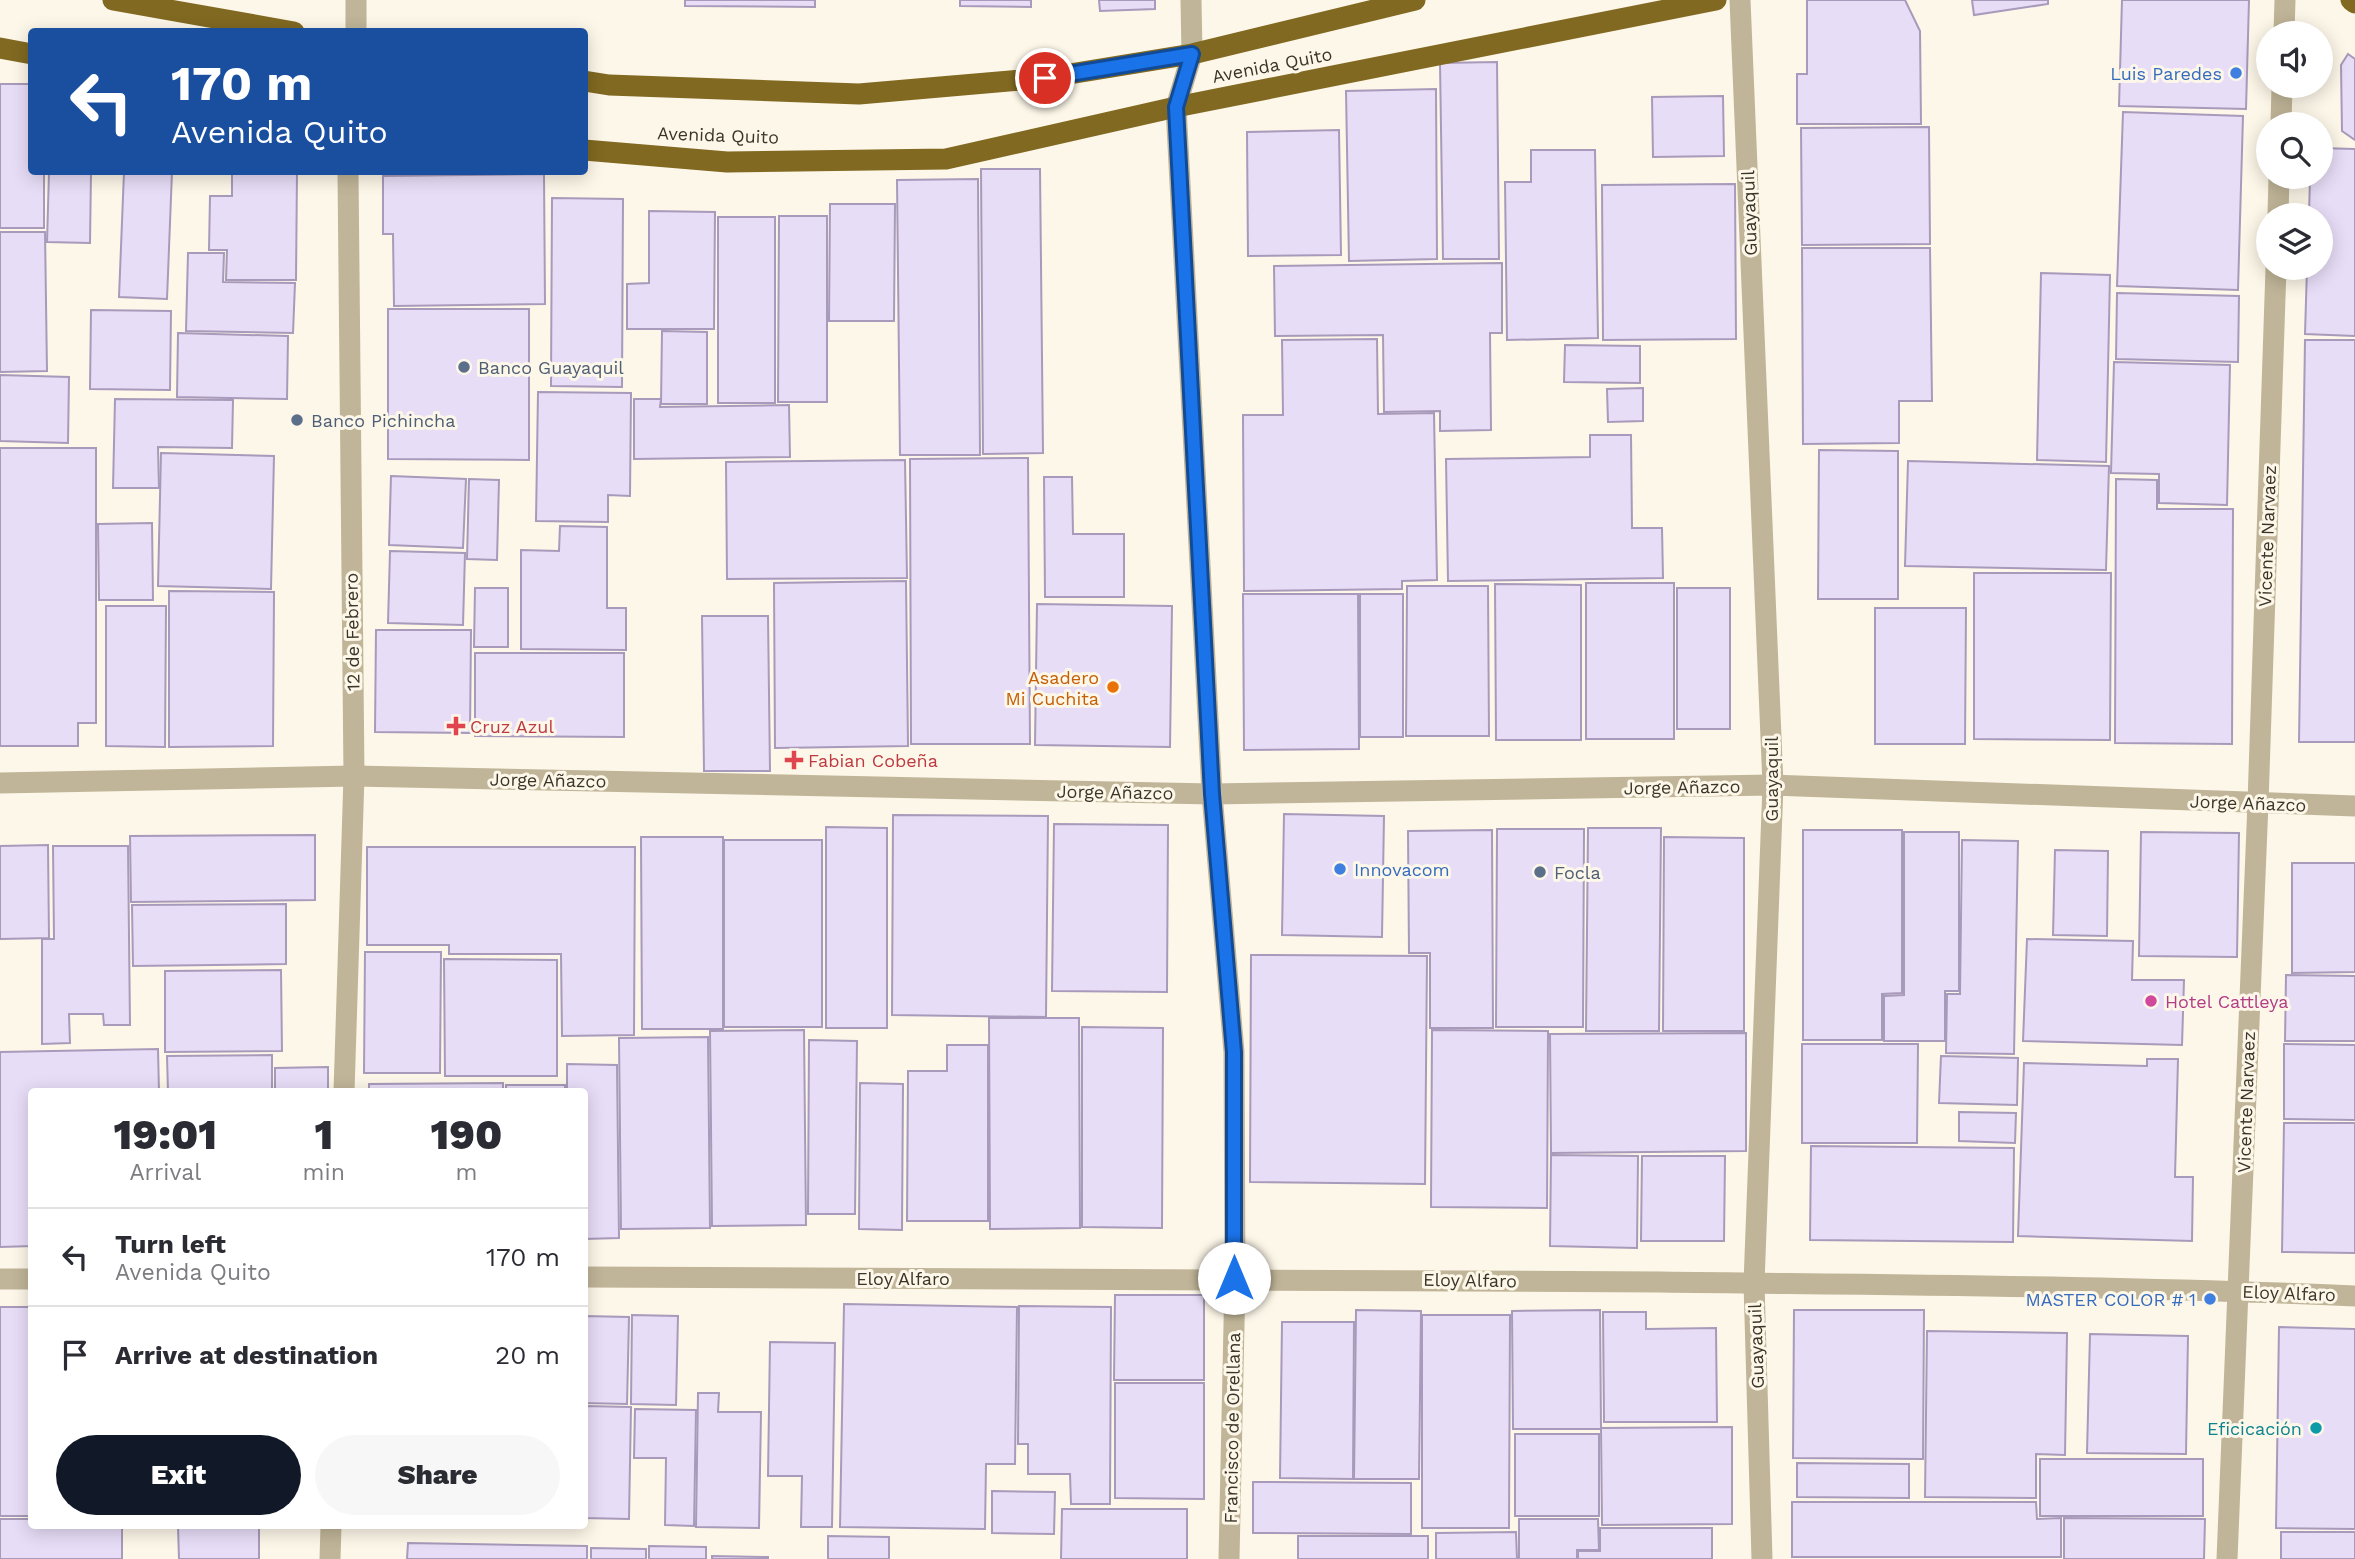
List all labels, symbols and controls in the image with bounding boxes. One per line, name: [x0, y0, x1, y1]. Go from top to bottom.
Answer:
map controls: [2256, 21, 2333, 280]
button: sound: [2256, 21, 2333, 98]
street label: Avenida Quito: [1210, 43, 1334, 87]
pin: [1015, 48, 1075, 108]
text: 170 m: [171, 54, 312, 112]
icon: left: [56, 56, 147, 147]
icon: arrive: [1026, 59, 1064, 97]
place label: Luis Paredes: [2110, 63, 2222, 84]
marker: Luis Paredes: [2228, 65, 2244, 81]
button: search: [2256, 112, 2333, 189]
text: Avenida Quito: [171, 113, 388, 151]
street label: Avenida Quito: [657, 122, 779, 148]
street label: Guayaquil: [1737, 169, 1761, 256]
button: layers: [2256, 203, 2333, 280]
place label: Banco Guayaquil: [478, 357, 624, 378]
marker: Banco Guayaquil: [456, 359, 472, 375]
place label: Banco Pichincha: [311, 410, 455, 431]
marker: Banco Pichincha: [289, 412, 305, 428]
street label: Vicente Narvaez: [2254, 465, 2280, 607]
street label: 12 de Febrero: [340, 573, 364, 691]
place label: Asadero Mi Cuchita: [1006, 667, 1099, 709]
marker: Asadero Mi Cuchita: [1105, 679, 1121, 695]
place label: Cruz Azul: [470, 716, 554, 737]
marker: Cruz Azul: [448, 718, 464, 734]
street label: Guayaquil: [1761, 736, 1782, 822]
place label: Fabian Cobeña: [808, 750, 938, 771]
marker: Fabian Cobeña: [786, 752, 802, 768]
street label: Jorge Añazco: [489, 768, 607, 792]
street label: Jorge Añazco: [1623, 775, 1741, 799]
street label: Jorge Añazco: [1056, 780, 1174, 804]
street label: Jorge Añazco: [2189, 790, 2307, 816]
place label: Innovacom: [1354, 859, 1450, 880]
marker: Innovacom: [1332, 861, 1348, 877]
place label: Focla: [1554, 862, 1601, 883]
marker: Focla: [1532, 864, 1548, 880]
place label: Hotel Cattleya: [2165, 991, 2288, 1012]
marker: Hotel Cattleya: [2143, 993, 2159, 1009]
street label: Vicente Narvaez: [2233, 1031, 2259, 1173]
text: 19:01: [114, 1110, 217, 1159]
text: 1: [314, 1110, 333, 1159]
text: 190: [430, 1110, 502, 1159]
text: Arrival: [129, 1159, 201, 1186]
text: min: [303, 1159, 345, 1186]
text: m: [455, 1159, 477, 1186]
text: Turn left: [115, 1229, 226, 1259]
icon: left: [56, 1238, 94, 1276]
position arrow: [1197, 1241, 1271, 1315]
text: 170 m: [486, 1242, 560, 1272]
text: Avenida Quito: [115, 1259, 271, 1286]
street label: Eloy Alfaro: [856, 1268, 950, 1289]
street label: Eloy Alfaro: [1423, 1269, 1517, 1291]
street label: Eloy Alfaro: [2242, 1281, 2336, 1305]
place label: MASTER COLOR # 1: [2025, 1289, 2196, 1310]
marker: MASTER COLOR # 1: [2202, 1291, 2218, 1307]
street label: Guayaquil: [1744, 1302, 1768, 1389]
street label: Francisco de Orellana: [1220, 1332, 1244, 1524]
icon: arrive: [56, 1336, 94, 1374]
text: Arrive at destination: [115, 1340, 378, 1370]
text: 20 m: [495, 1340, 560, 1370]
place label: Eficicación: [2207, 1418, 2302, 1439]
marker: Eficicación: [2308, 1420, 2324, 1436]
button: Exit: [56, 1435, 301, 1515]
button: Share: [315, 1435, 560, 1515]

